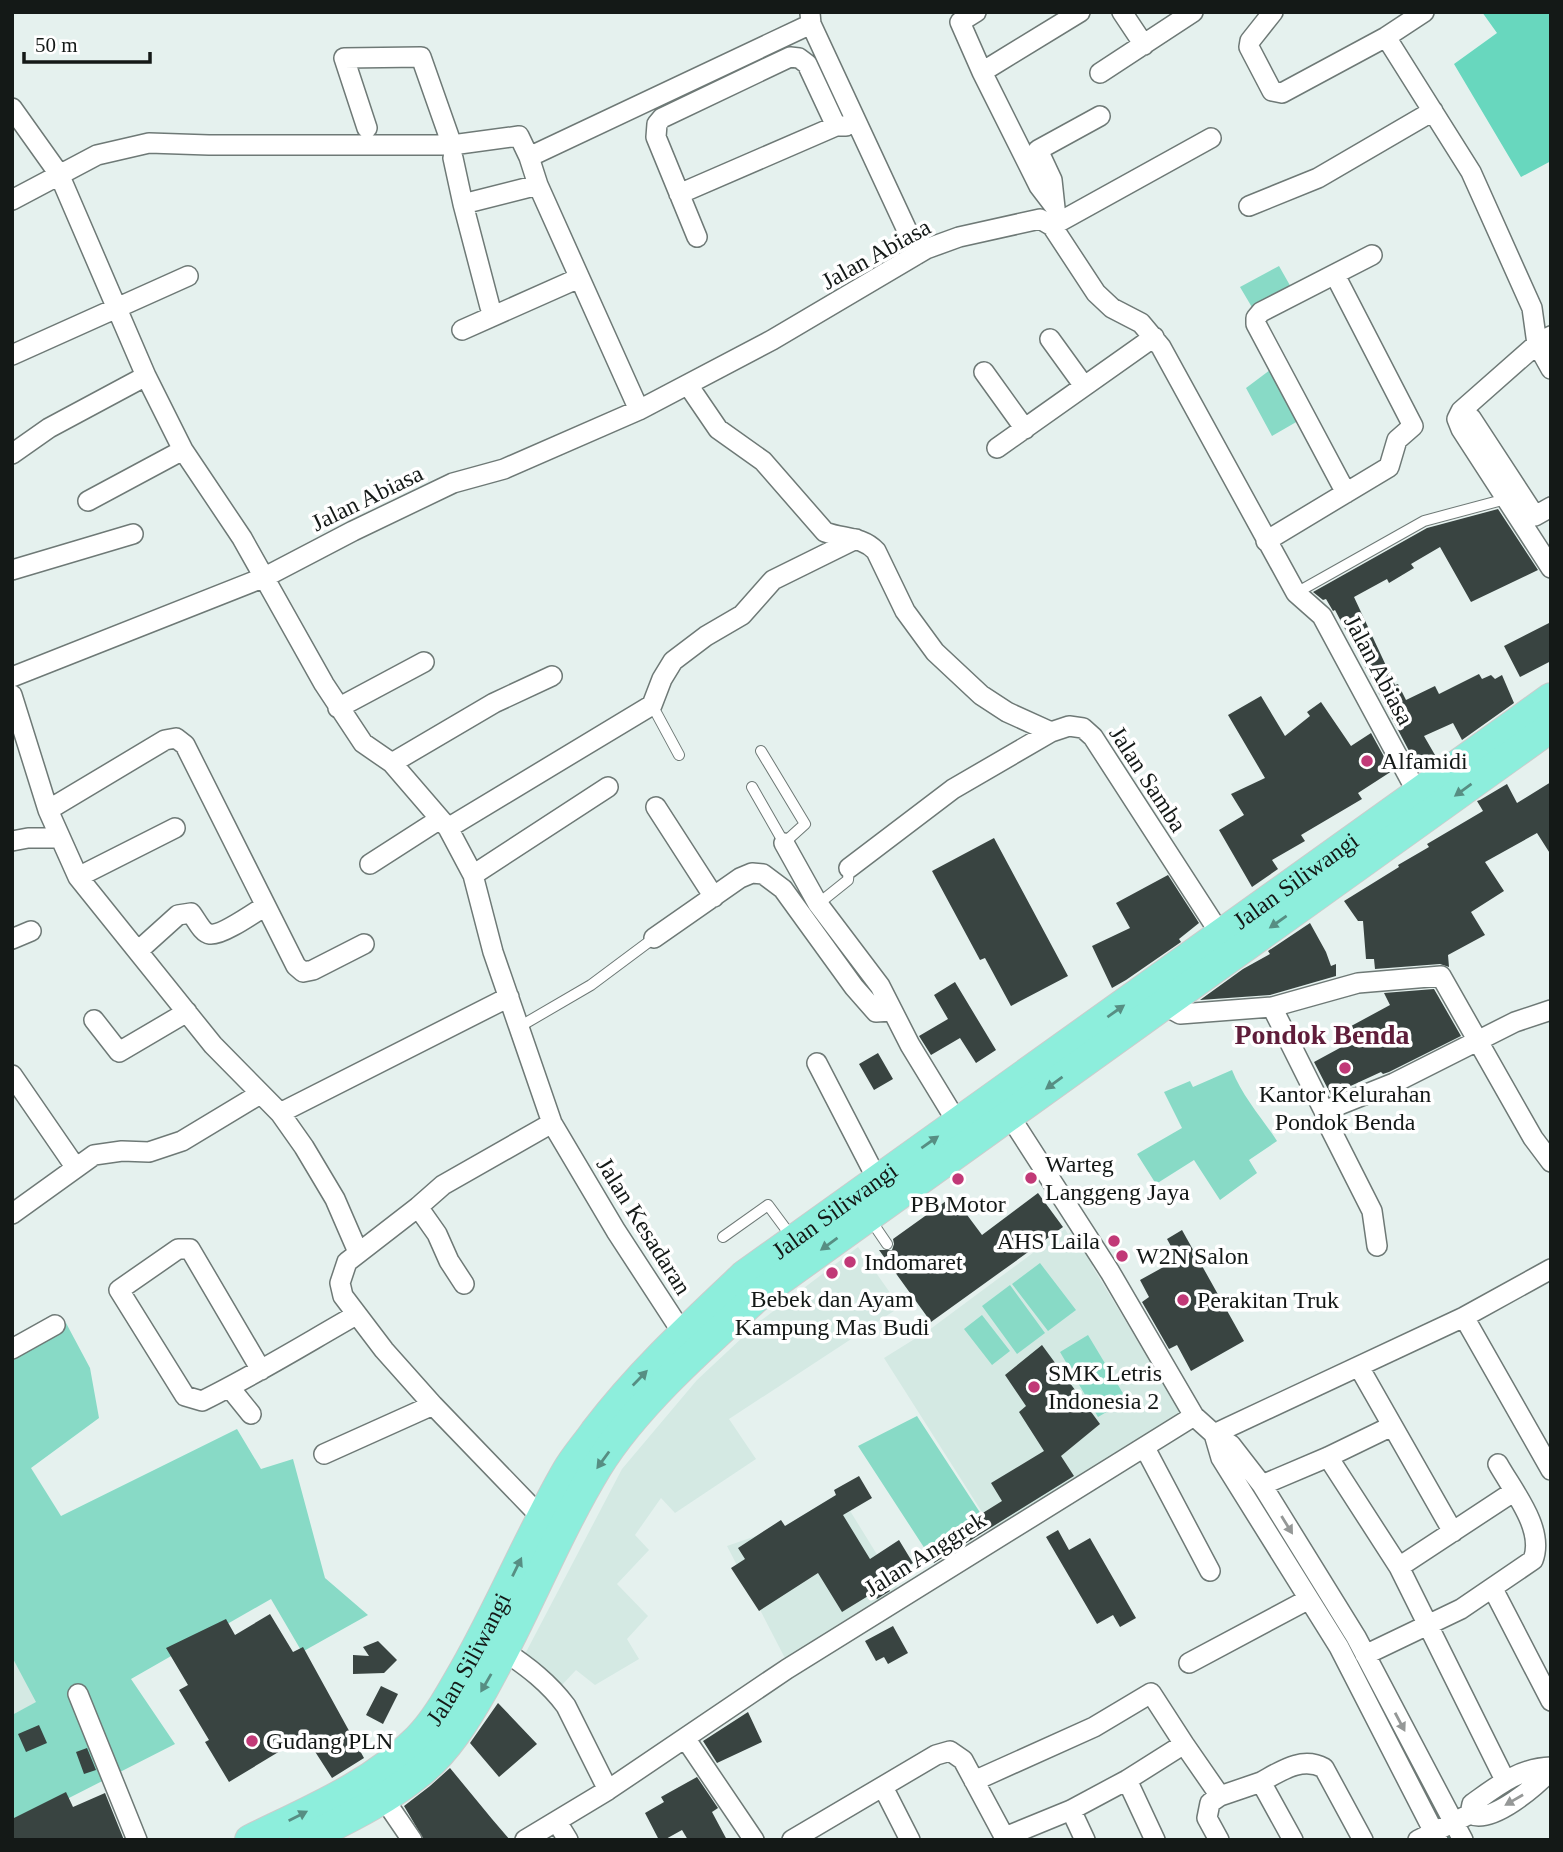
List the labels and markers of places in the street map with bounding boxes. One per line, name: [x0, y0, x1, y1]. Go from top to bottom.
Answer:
place label: Alfamidi: [1381, 748, 1468, 774]
marker: Alfamidi: [1359, 753, 1375, 769]
marker: Kantor Kelurahan Pondok Benda: [1337, 1060, 1353, 1076]
place label: Kantor Kelurahan Pondok Benda: [1259, 1081, 1431, 1135]
place label: Warteg Langgeng Jaya: [1045, 1151, 1190, 1205]
marker: Warteg Langgeng Jaya: [1023, 1170, 1039, 1186]
marker: PB Motor: [950, 1171, 966, 1187]
place label: PB Motor: [910, 1191, 1006, 1217]
place label: AHS Laila: [997, 1228, 1100, 1254]
marker: AHS Laila: [1106, 1233, 1122, 1249]
place label: W2N Salon: [1136, 1243, 1249, 1269]
marker: W2N Salon: [1114, 1248, 1130, 1264]
place label: Indomaret: [864, 1249, 963, 1275]
marker: Indomaret: [842, 1254, 858, 1270]
marker: Bebek dan Ayam Kampung Mas Budi: [824, 1265, 840, 1281]
place label: Bebek dan Ayam Kampung Mas Budi: [735, 1286, 930, 1340]
place label: Perakitan Truk: [1197, 1287, 1339, 1313]
marker: Perakitan Truk: [1175, 1292, 1191, 1308]
place label: SMK Letris Indonesia 2: [1048, 1360, 1162, 1414]
marker: SMK Letris Indonesia 2: [1026, 1379, 1042, 1395]
place label: Gudang PLN: [266, 1728, 393, 1754]
marker: Gudang PLN: [244, 1733, 260, 1749]

